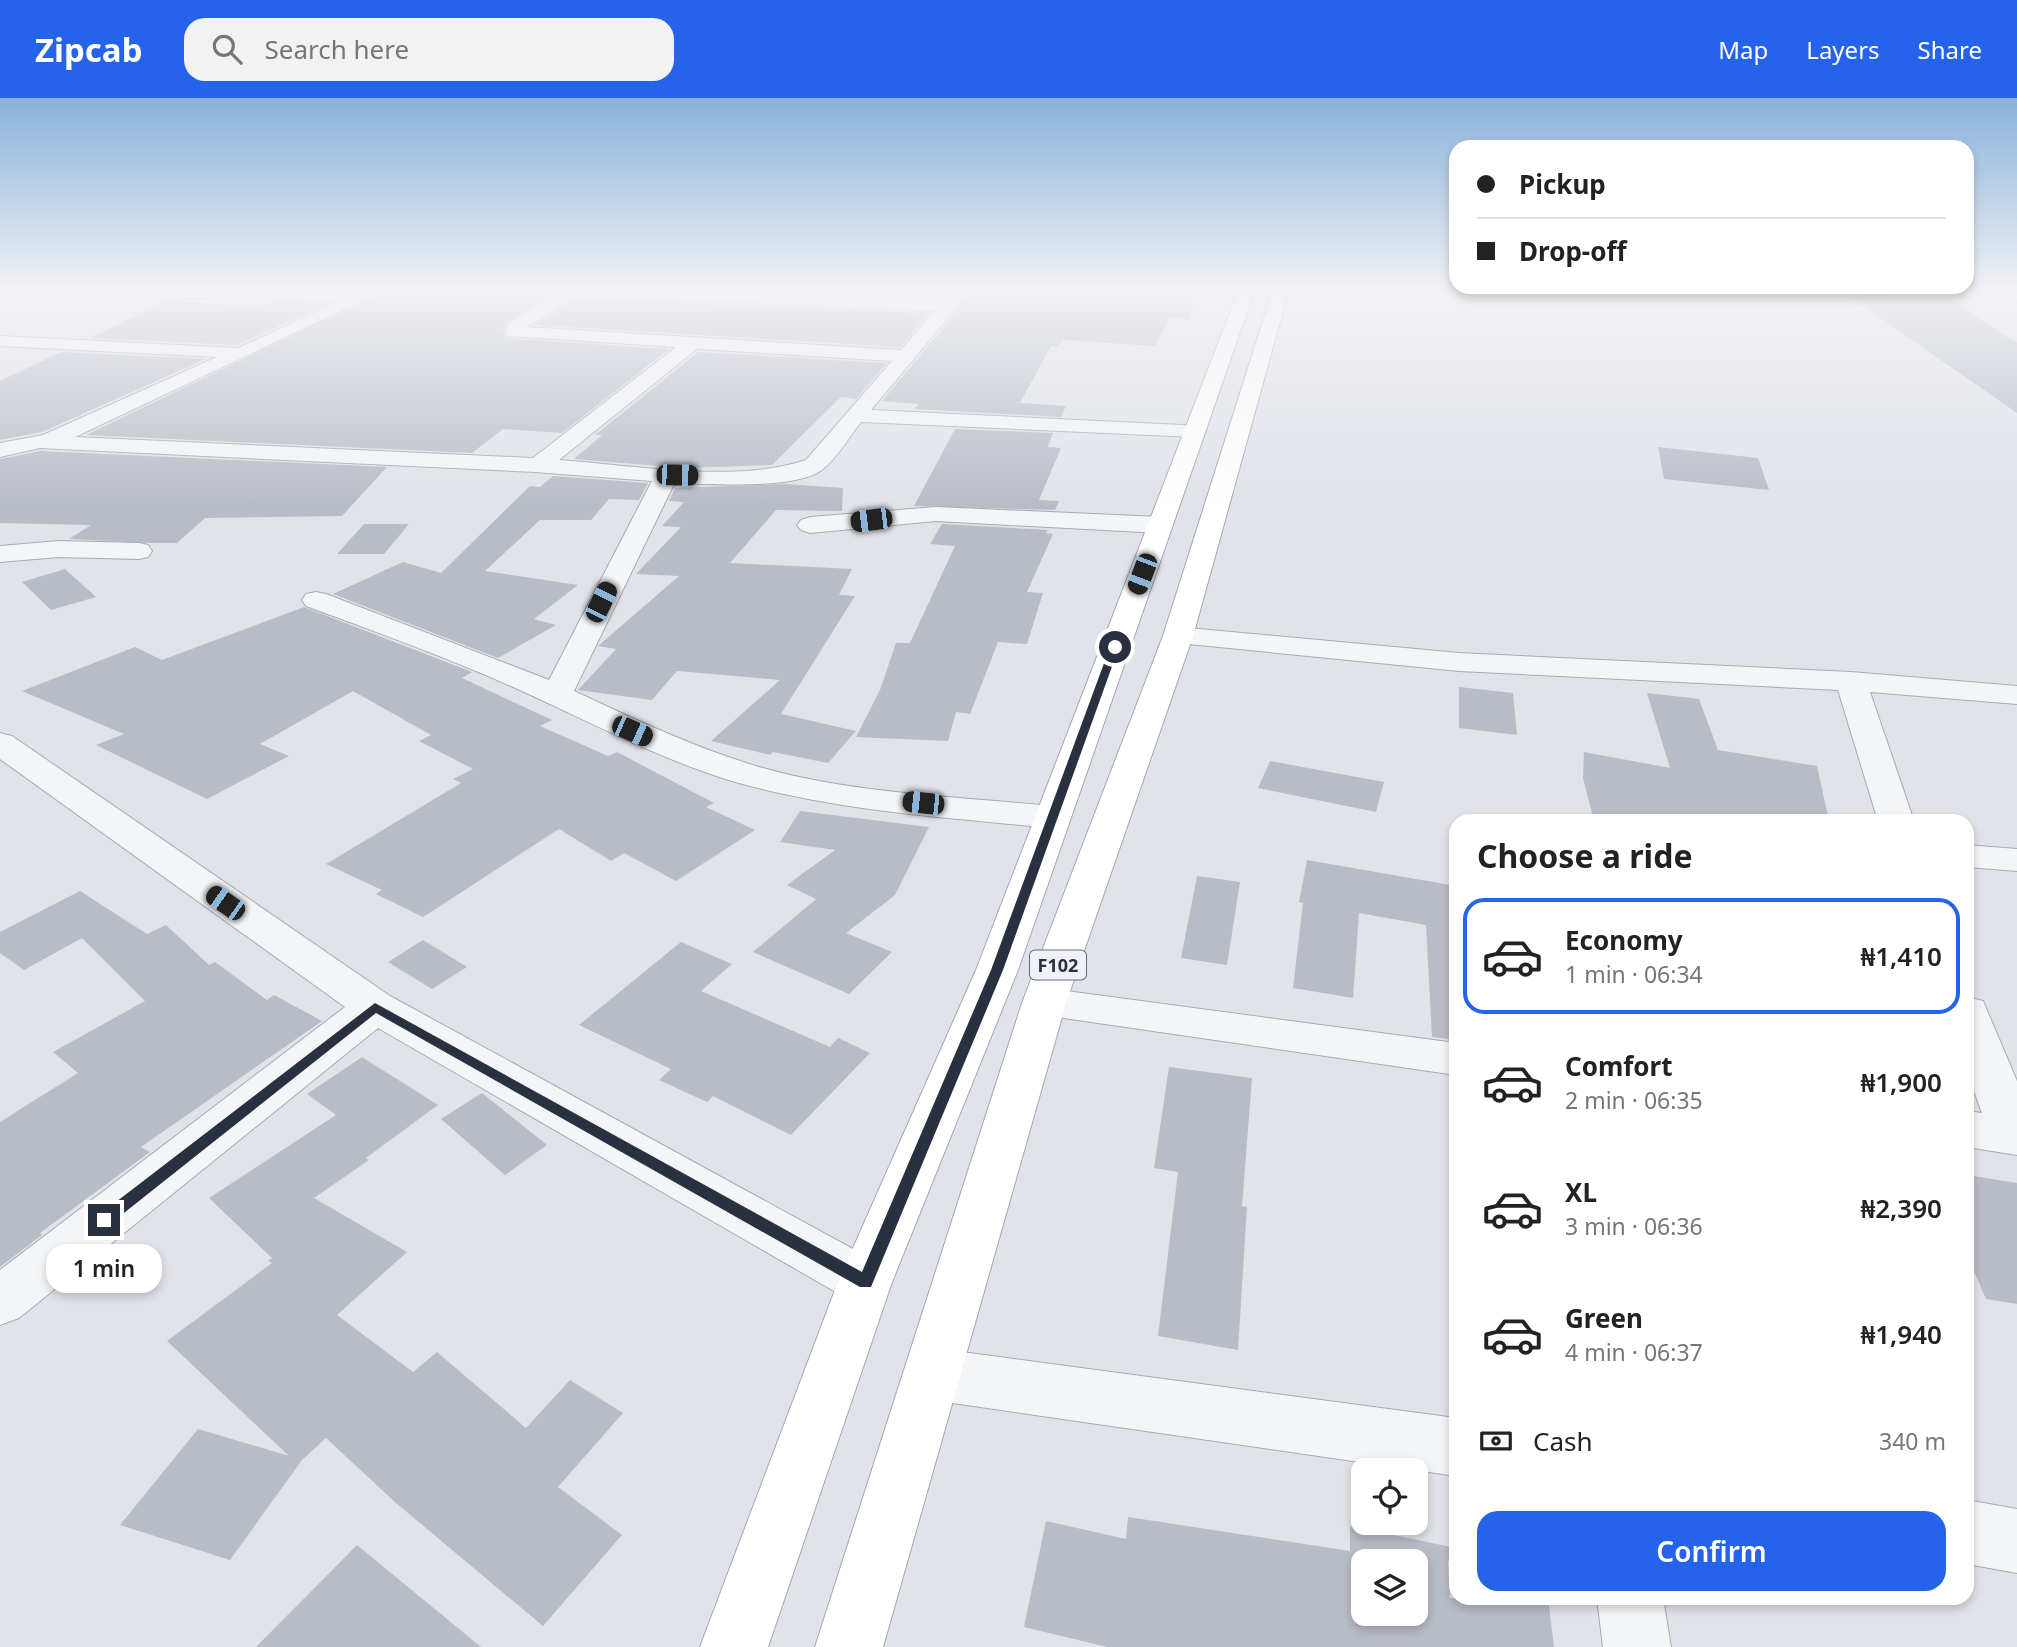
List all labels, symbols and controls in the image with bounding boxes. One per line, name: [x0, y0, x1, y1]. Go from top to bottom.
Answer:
search box: [184, 18, 674, 81]
text: Zipcab: [35, 27, 142, 72]
icon: search: [208, 30, 246, 68]
text: Search here: [264, 31, 409, 67]
text: Map: [1718, 33, 1768, 66]
text: Layers: [1806, 33, 1880, 66]
text: Share: [1918, 33, 1982, 66]
text: Pickup: [1519, 166, 1606, 202]
text: Drop-off: [1519, 233, 1626, 269]
car: [656, 464, 699, 486]
car: [849, 507, 894, 533]
car: [1125, 551, 1160, 597]
car: [583, 579, 620, 625]
route start: [1099, 631, 1131, 663]
car: [609, 713, 656, 749]
car: [902, 790, 945, 816]
text: Choose a ride: [1477, 834, 1693, 877]
car: [202, 882, 249, 924]
text: Economy: [1565, 922, 1683, 958]
icon: car: [1481, 925, 1544, 988]
text: ₦1,410: [1860, 938, 1942, 974]
road number: F102: [1030, 950, 1086, 980]
text: 1 min · 06:34: [1565, 958, 1703, 990]
text: Comfort: [1565, 1048, 1673, 1084]
icon: car: [1481, 1051, 1544, 1114]
text: ₦1,900: [1860, 1064, 1942, 1100]
text: 2 min · 06:35: [1565, 1084, 1703, 1116]
text: XL: [1565, 1174, 1597, 1210]
icon: car: [1481, 1177, 1544, 1240]
text: ₦2,390: [1860, 1190, 1942, 1226]
route end: [88, 1204, 120, 1236]
text: 3 min · 06:36: [1565, 1210, 1703, 1242]
callout: 1 min: [46, 1244, 162, 1294]
text: 1 min: [73, 1252, 135, 1284]
text: Green: [1565, 1300, 1643, 1336]
icon: car: [1481, 1303, 1544, 1366]
text: ₦1,940: [1860, 1316, 1942, 1352]
text: 4 min · 06:37: [1565, 1336, 1703, 1368]
icon: cash: [1477, 1422, 1515, 1460]
text: Cash: [1533, 1423, 1593, 1459]
text: 340 m: [1879, 1425, 1946, 1457]
map controls: [1351, 1458, 1428, 1626]
button: locate: [1351, 1458, 1428, 1535]
button: Confirm: [1477, 1511, 1946, 1591]
button: layers: [1351, 1549, 1428, 1626]

